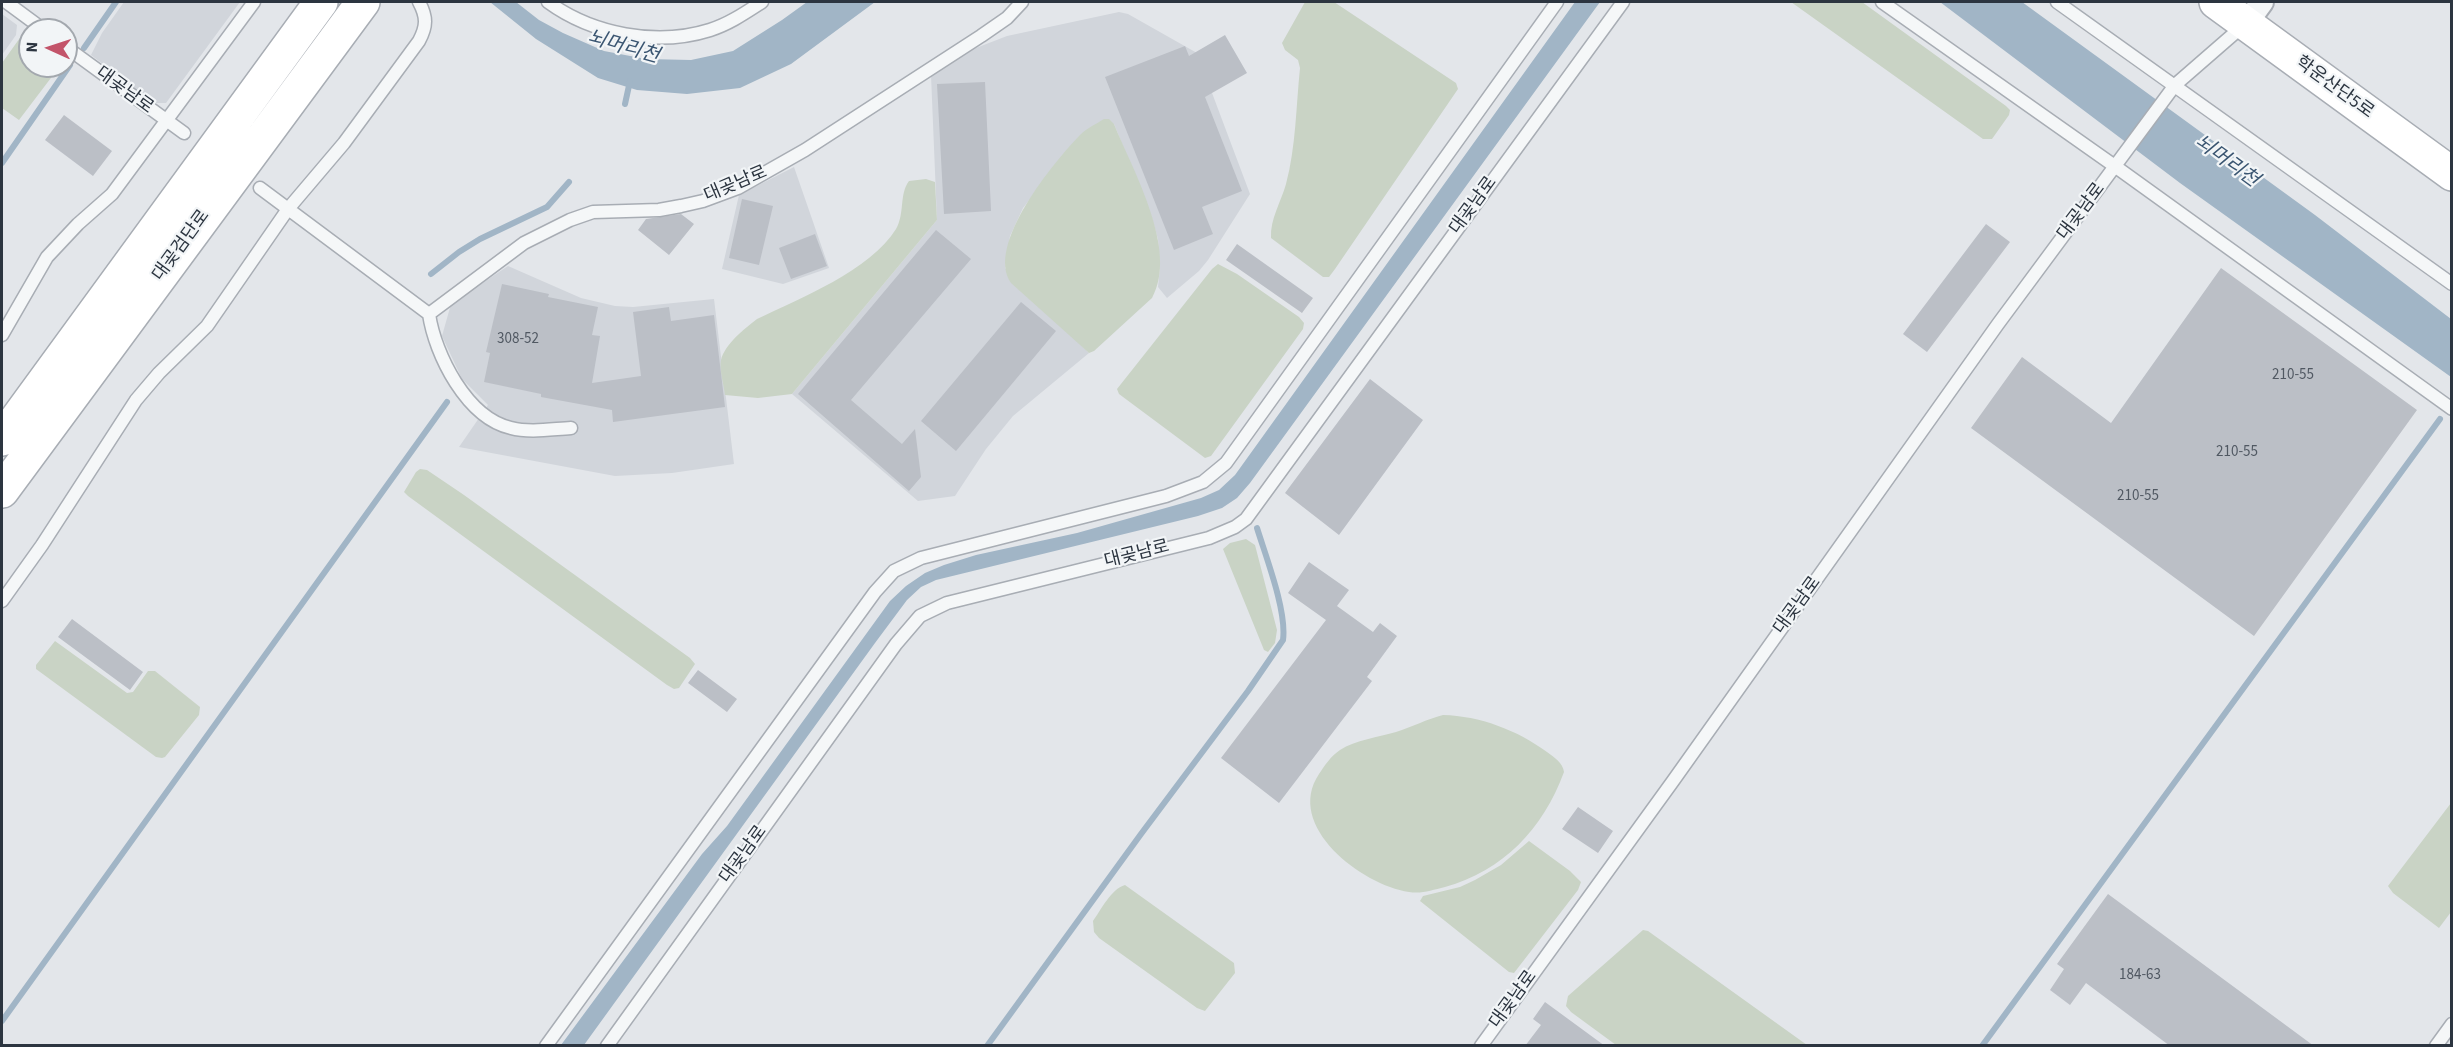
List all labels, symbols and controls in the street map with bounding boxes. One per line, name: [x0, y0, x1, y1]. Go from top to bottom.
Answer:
north arrow: [18, 18, 78, 78]
water label: 뇌머리천: [584, 26, 662, 70]
text: N: [21, 41, 43, 53]
street label: 학운산단5로: [2291, 52, 2377, 124]
street label: 대곶남로: [91, 63, 157, 119]
water label: 뇌머리천: [2189, 131, 2263, 193]
street label: 대곶남로: [701, 162, 771, 208]
street label: 대곶남로: [1446, 173, 1502, 239]
street label: 대곶남로: [2053, 179, 2111, 245]
street label: 대곶검단로: [149, 206, 215, 286]
house number: 308-52: [497, 331, 539, 349]
house number: 210-55: [2272, 367, 2314, 385]
house number: 210-55: [2216, 444, 2258, 462]
house number: 210-55: [2117, 488, 2159, 506]
street label: 대곶남로: [1102, 537, 1172, 573]
street label: 대곶남로: [1770, 573, 1826, 639]
street label: 대곶남로: [716, 822, 772, 888]
street label: 대곶남로: [1486, 967, 1542, 1033]
house number: 184-63: [2119, 967, 2161, 985]

